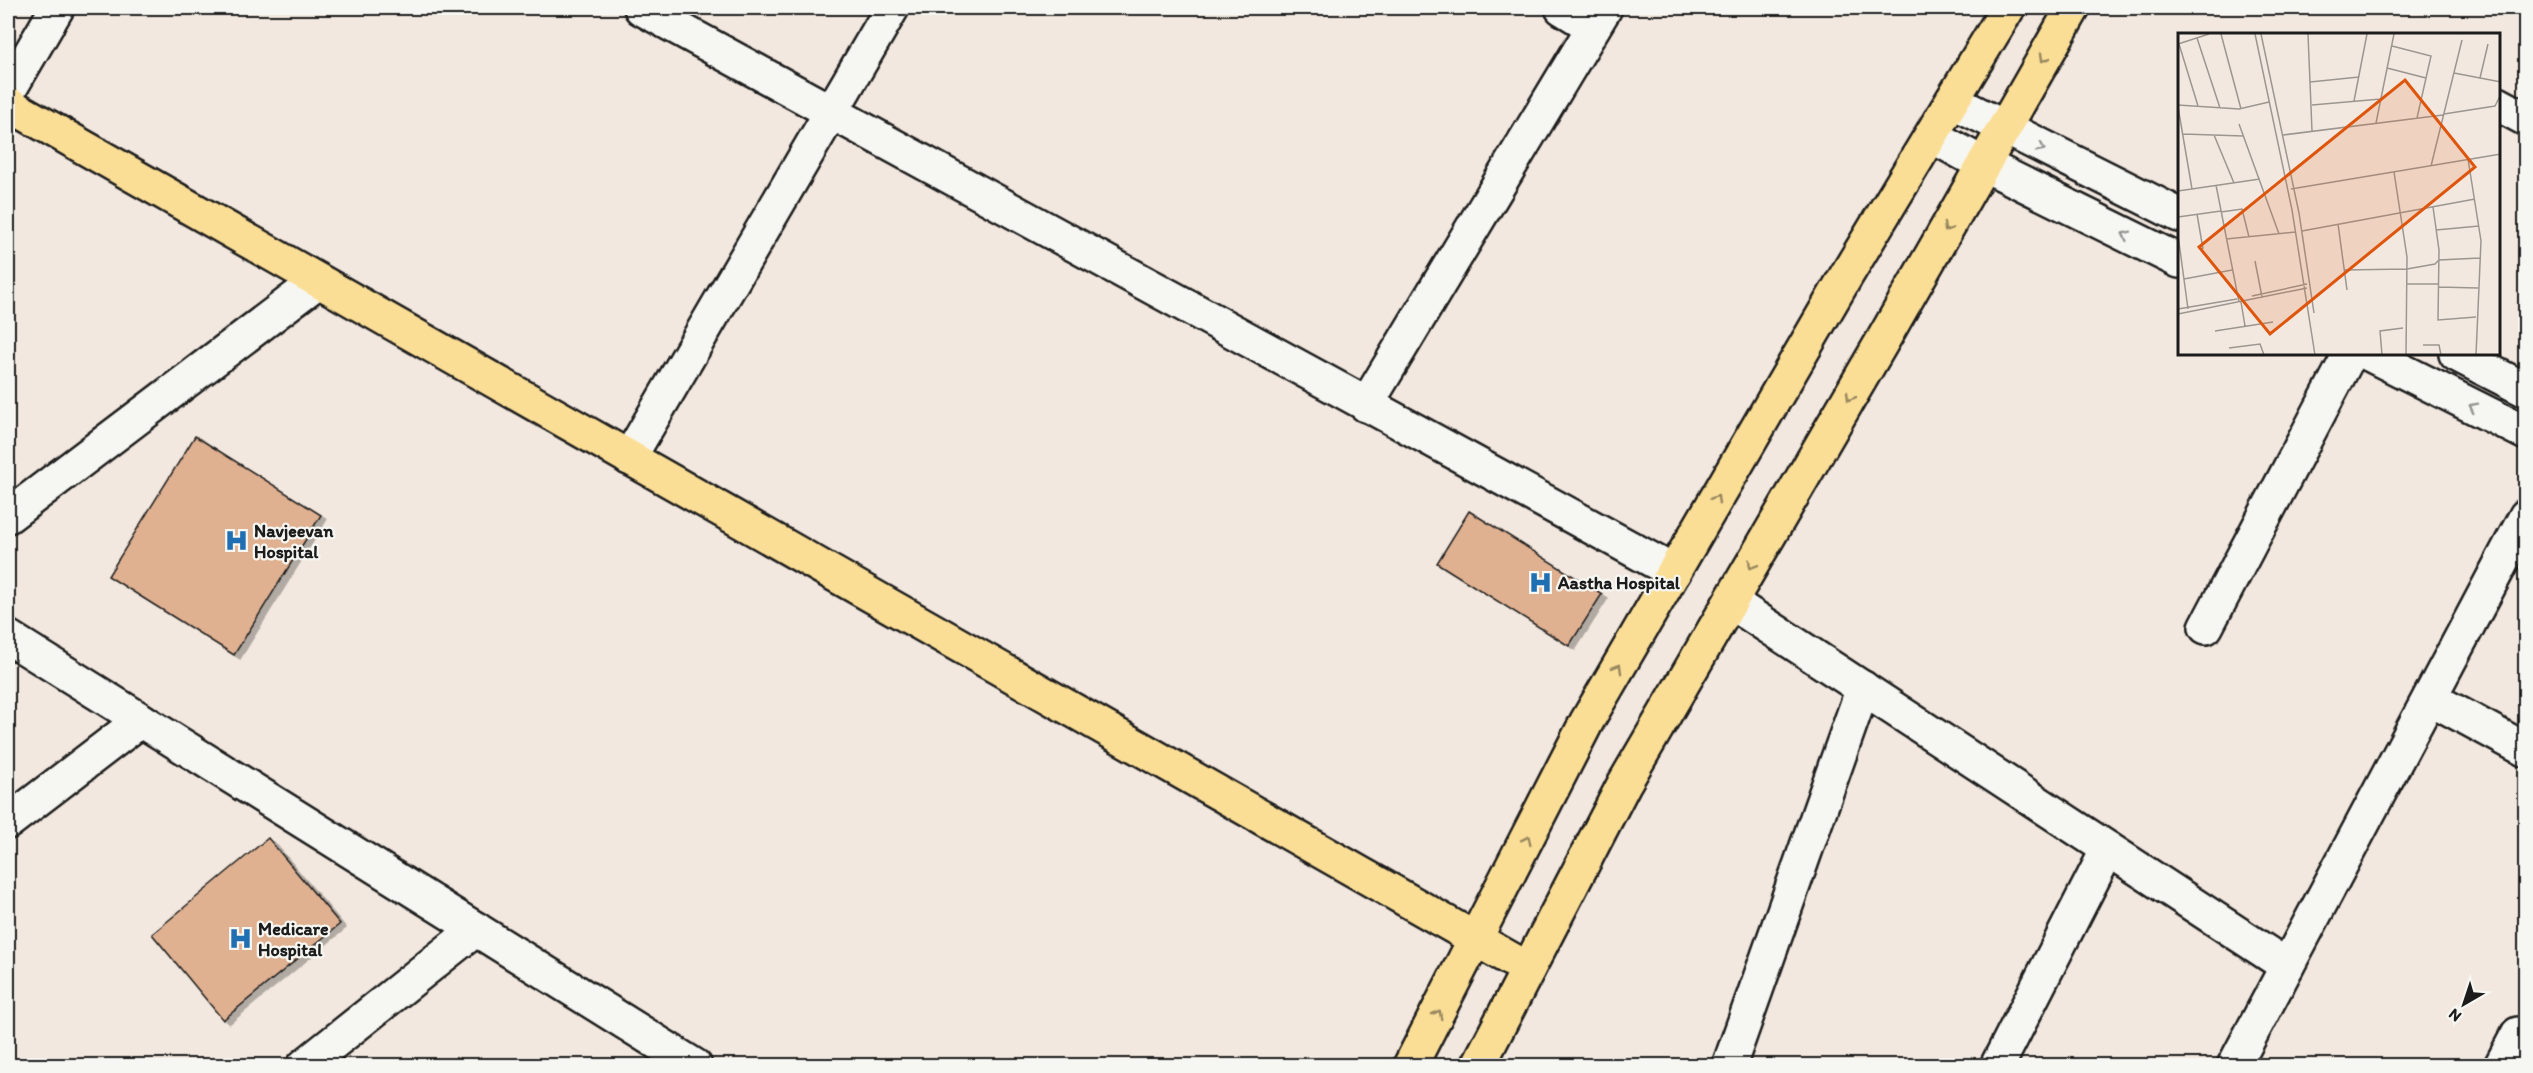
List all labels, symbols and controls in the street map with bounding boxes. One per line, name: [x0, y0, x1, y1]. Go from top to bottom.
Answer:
inset map: [2178, 33, 2500, 356]
one-way arrow: [2040, 52, 2051, 62]
one-way arrow: [2035, 140, 2046, 152]
one-way arrow: [1943, 222, 1955, 232]
one-way arrow: [2122, 230, 2133, 242]
one-way arrow: [1846, 391, 1857, 401]
one-way arrow: [2469, 402, 2480, 414]
one-way arrow: [1709, 495, 1720, 506]
place label: Navjeevan Hospital: [254, 520, 334, 563]
hospital icon: Navjeevan Hospital: [223, 528, 249, 554]
one-way arrow: [1748, 559, 1759, 569]
hospital icon: Aastha Hospital: [1527, 570, 1553, 596]
place label: Aastha Hospital: [1557, 572, 1681, 594]
one-way arrow: [1611, 664, 1622, 674]
one-way arrow: [1519, 836, 1531, 847]
place label: Medicare Hospital: [258, 918, 329, 961]
hospital icon: Medicare Hospital: [227, 926, 253, 952]
north arrow: [2434, 974, 2494, 1034]
text: N: [2445, 1004, 2465, 1026]
one-way arrow: [1430, 1009, 1442, 1020]

